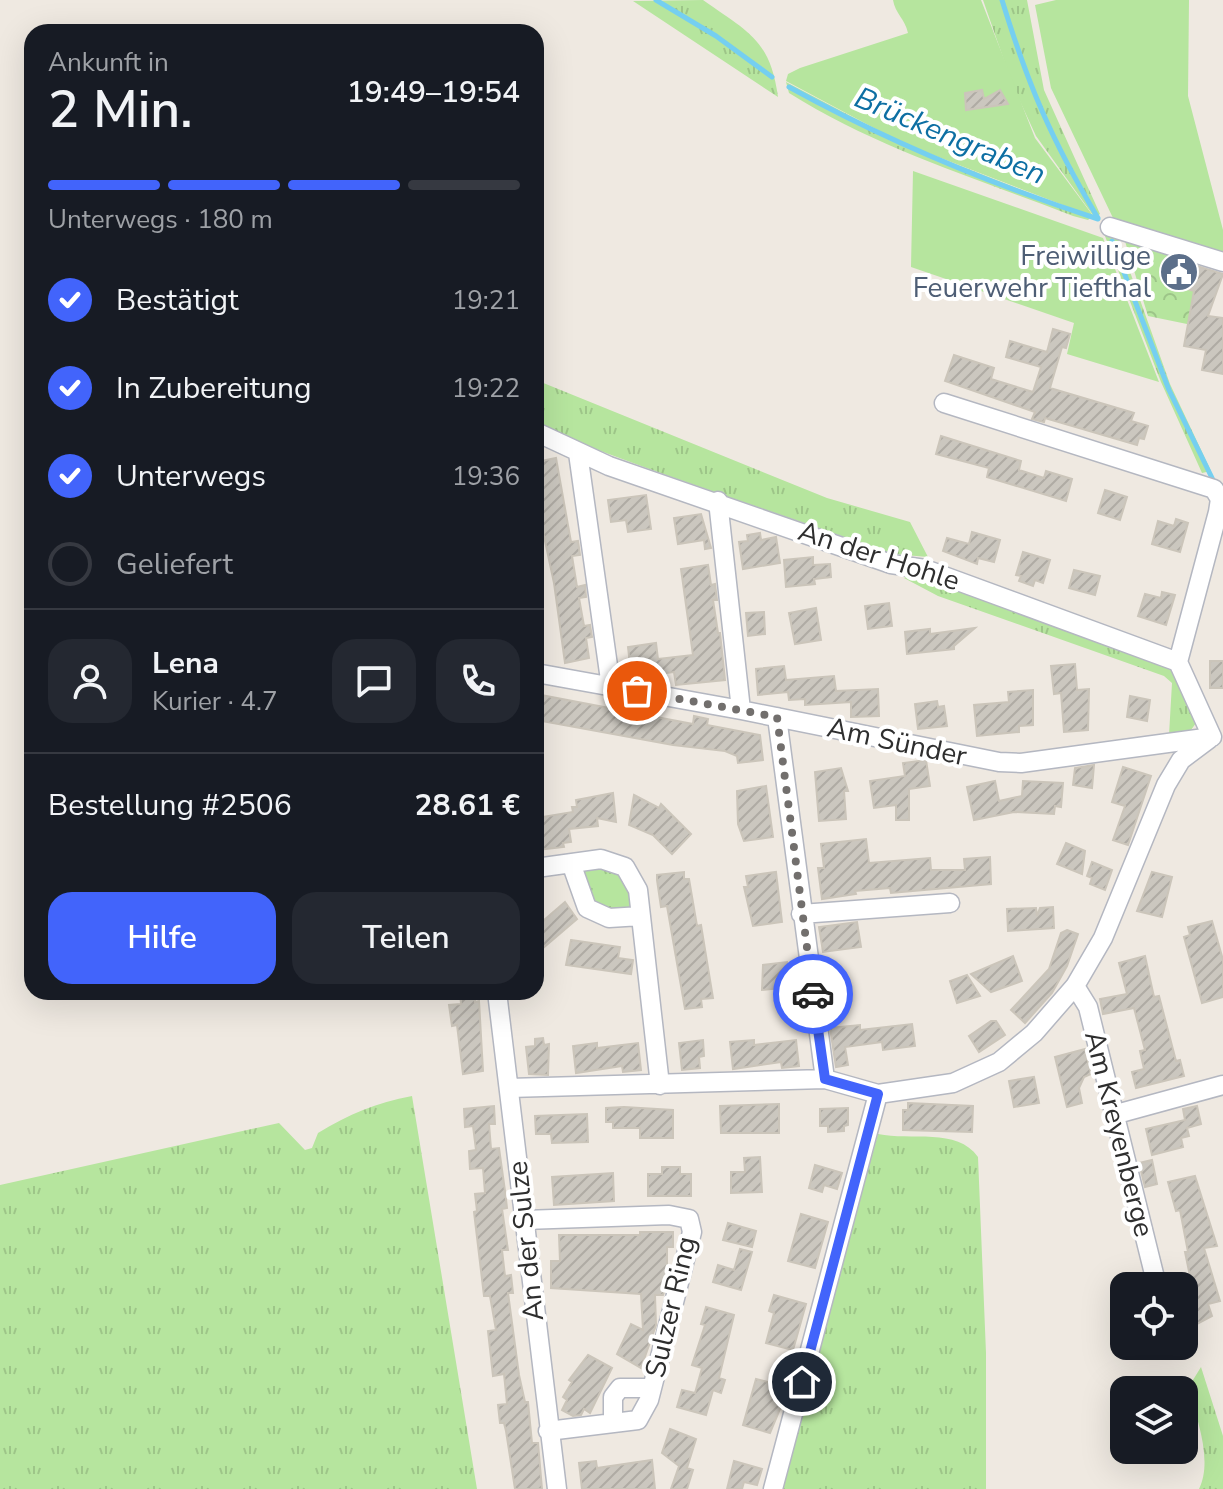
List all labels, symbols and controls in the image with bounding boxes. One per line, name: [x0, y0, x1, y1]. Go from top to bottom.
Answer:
text: Ankunft in: [48, 45, 169, 80]
text: 19:49–19:54: [347, 72, 520, 113]
text: 2 Min.: [48, 74, 193, 145]
water label: Brückengraben: [848, 77, 1052, 195]
text: Unterwegs · 180 m: [48, 202, 273, 237]
place label: Freiwillige Feuerwehr Tiefthal: [913, 237, 1152, 307]
public building icon: Freiwillige Feuerwehr Tiefthal: [1158, 251, 1200, 293]
icon: check: [48, 278, 92, 322]
text: Bestätigt: [116, 280, 238, 321]
text: 19:21: [452, 283, 520, 318]
icon: check: [48, 366, 92, 410]
text: In Zubereitung: [116, 368, 312, 409]
text: 19:22: [452, 371, 520, 406]
icon: check: [48, 454, 92, 498]
text: Unterwegs: [116, 456, 266, 497]
text: 19:36: [452, 459, 520, 494]
street label: An der Hohle: [793, 512, 965, 600]
text: Geliefert: [116, 544, 233, 585]
button: person: [48, 639, 132, 723]
button: chat: [332, 639, 416, 723]
button: phone: [436, 639, 520, 723]
text: Lena: [152, 643, 219, 684]
pin: [603, 657, 671, 725]
icon: bag: [615, 669, 659, 713]
text: Kurier · 4.7: [152, 684, 277, 719]
street label: Am Sünder: [824, 709, 970, 775]
text: Bestellung #2506: [48, 785, 292, 826]
text: 28.61 €: [414, 785, 520, 826]
button: Hilfe: [48, 892, 276, 984]
button: Teilen: [292, 892, 520, 984]
courier: [773, 954, 853, 1034]
icon: car: [791, 972, 835, 1016]
street label: Am Kreyenberge: [1075, 1027, 1163, 1241]
street label: An der Sulze: [499, 1159, 553, 1323]
street label: Sulzer Ring: [636, 1233, 706, 1381]
map controls: [1110, 1272, 1198, 1464]
button: locate: [1110, 1272, 1198, 1360]
pin: [768, 1348, 836, 1416]
icon: home: [780, 1360, 824, 1404]
button: layers: [1110, 1376, 1198, 1464]

